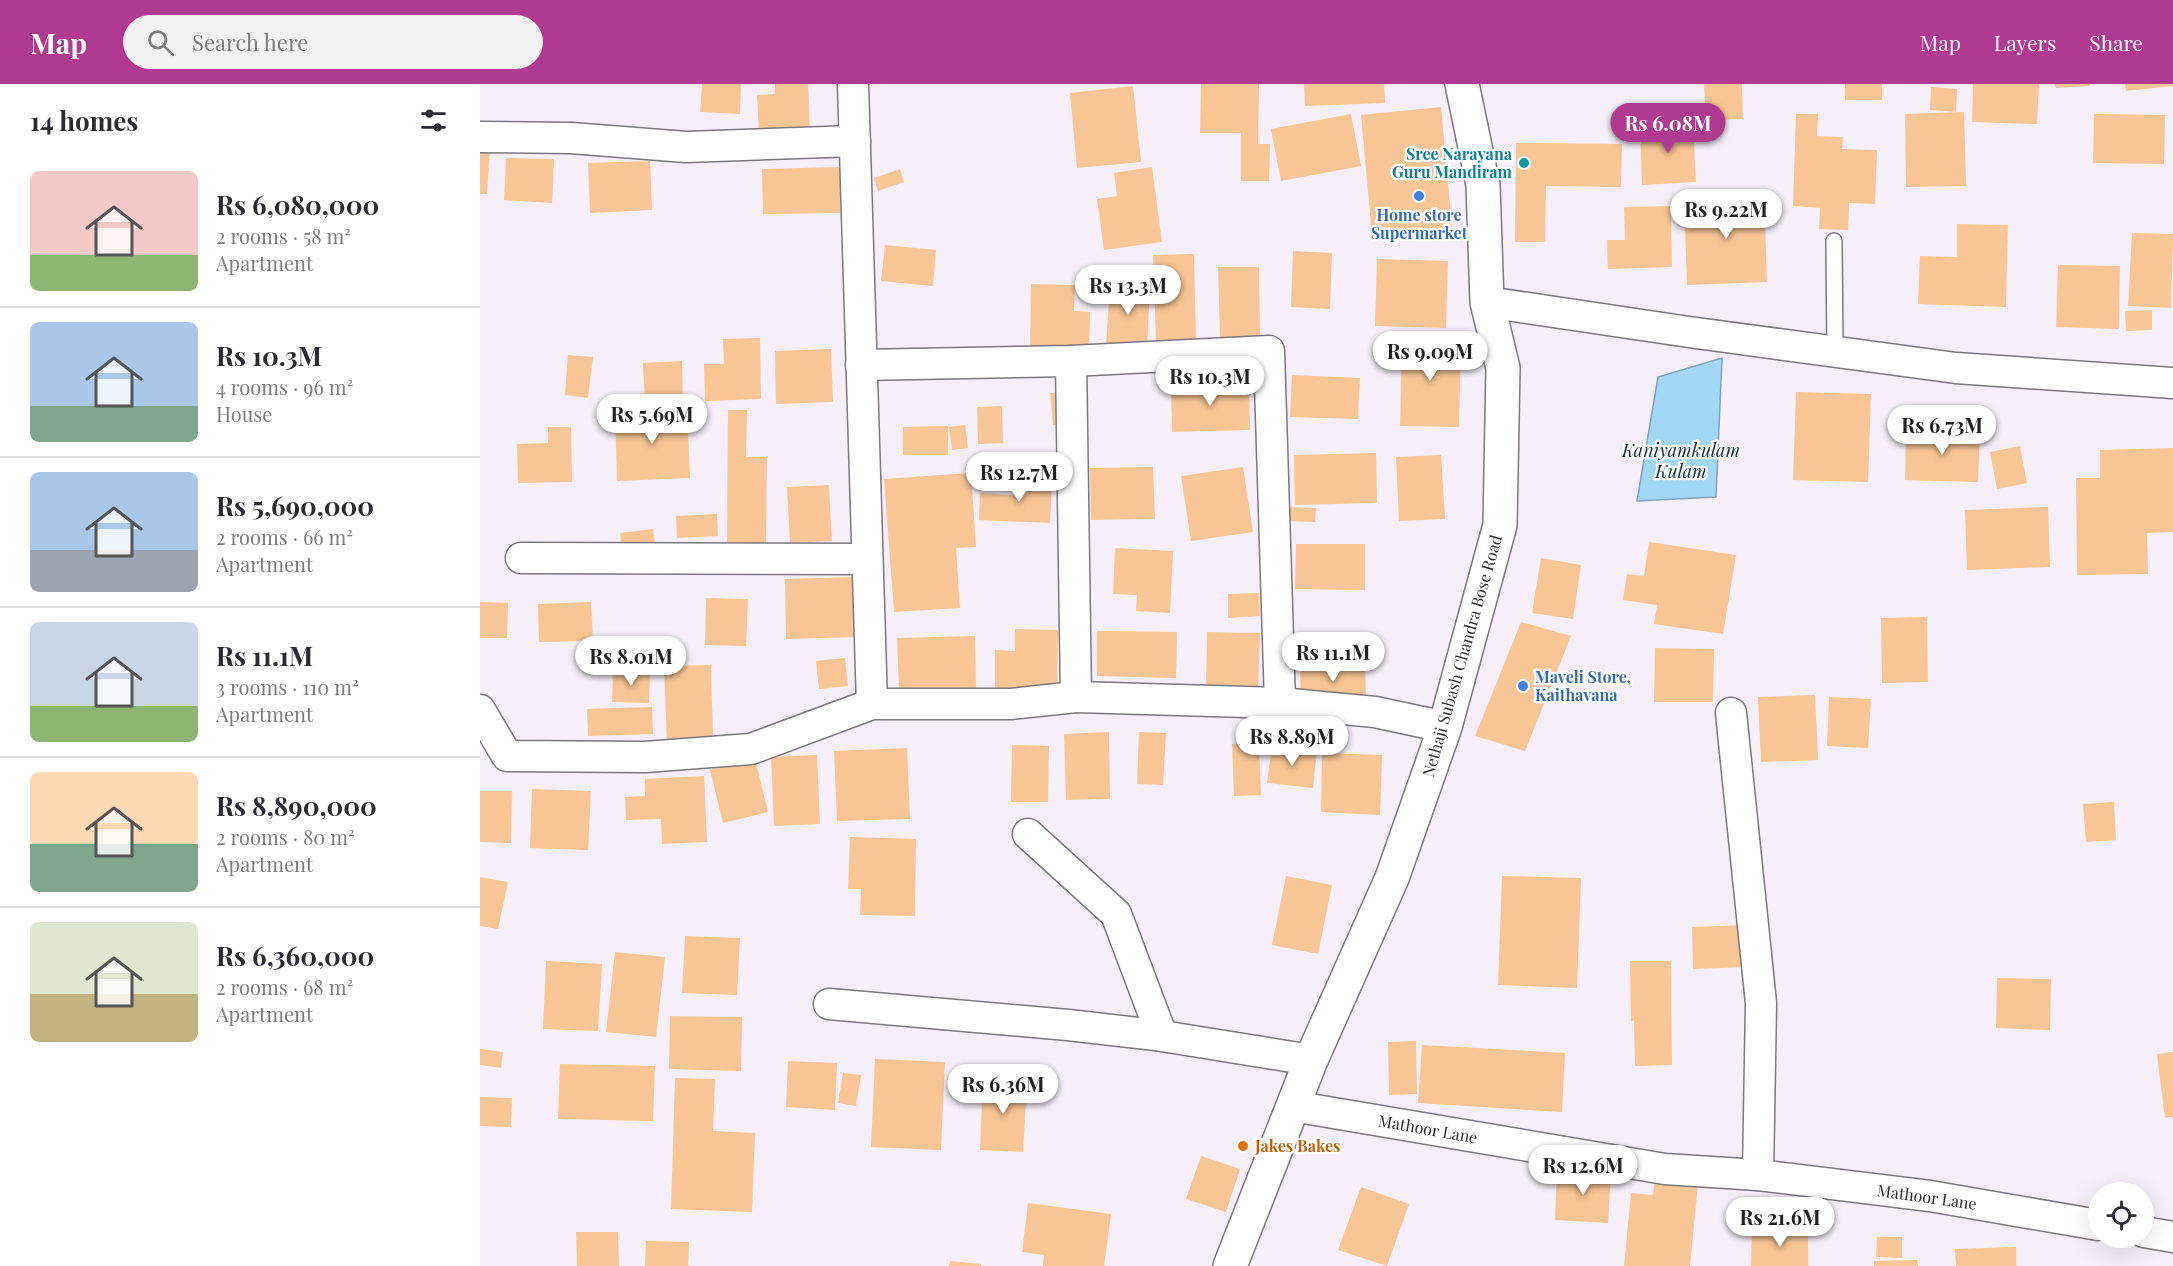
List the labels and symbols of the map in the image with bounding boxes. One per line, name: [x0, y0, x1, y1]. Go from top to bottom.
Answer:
pin: Rs 6.08M: [1606, 103, 1730, 154]
place label: Sree Narayana Guru Mandiram: [1392, 143, 1513, 182]
marker: Sree Narayana Guru Mandiram: [1517, 156, 1531, 170]
marker: Home store Supermarket: [1412, 189, 1426, 203]
pin: Rs 9.22M: [1664, 189, 1788, 240]
place label: Home store Supermarket: [1371, 204, 1468, 243]
pin: Rs 13.3M: [1066, 265, 1190, 316]
pin: Rs 9.09M: [1368, 331, 1492, 382]
pin: Rs 10.3M: [1148, 356, 1272, 407]
pin: Rs 5.69M: [590, 394, 714, 445]
pin: Rs 6.73M: [1880, 405, 2004, 456]
water label: Kaniyamkulam Kulam: [1621, 438, 1740, 483]
pin: Rs 12.7M: [957, 452, 1081, 503]
street label: Nethaji Subash Chandra Bose Road: [1417, 532, 1506, 779]
pin: Rs 11.1M: [1271, 632, 1395, 683]
pin: Rs 8.01M: [569, 636, 693, 687]
place label: Maveli Store, Kaithavana: [1535, 666, 1631, 705]
marker: Maveli Store, Kaithavana: [1516, 679, 1530, 693]
pin: Rs 8.89M: [1230, 716, 1354, 767]
pin: Rs 6.36M: [941, 1064, 1065, 1115]
street label: Mathoor Lane: [1377, 1109, 1479, 1148]
place label: Jakes Bakes: [1254, 1135, 1340, 1156]
marker: Jakes Bakes: [1236, 1139, 1250, 1153]
pin: Rs 12.6M: [1521, 1145, 1645, 1196]
street label: Mathoor Lane: [1876, 1179, 1978, 1214]
pin: Rs 21.6M: [1718, 1197, 1842, 1248]

